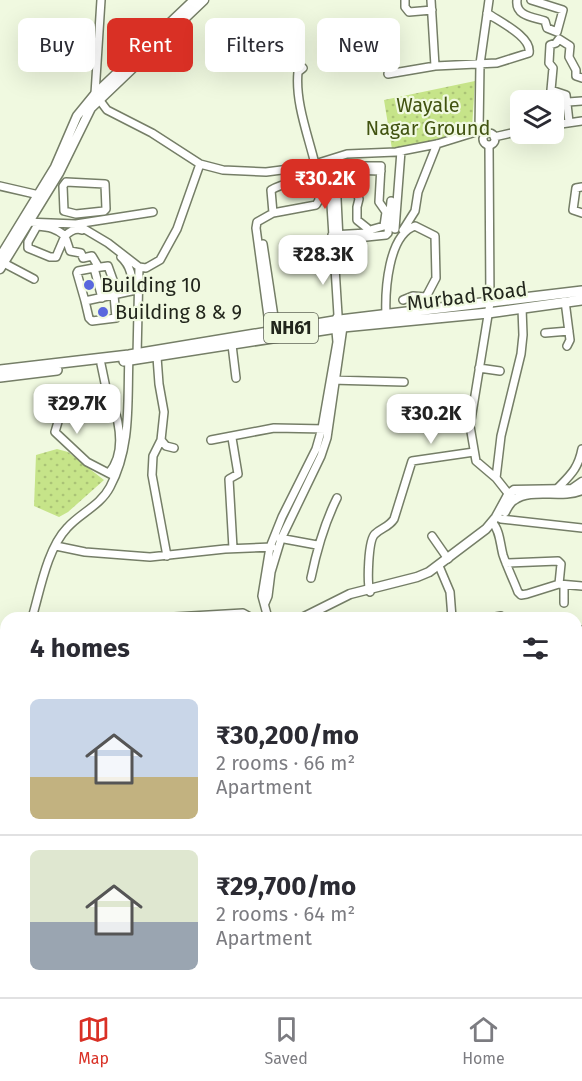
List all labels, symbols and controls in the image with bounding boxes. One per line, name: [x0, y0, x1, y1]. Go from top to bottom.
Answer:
chip: Buy: [18, 18, 95, 72]
chip: Rent: [107, 18, 193, 72]
chip: Filters: [205, 18, 305, 72]
chip: New: [317, 18, 400, 72]
map controls: [510, 90, 564, 144]
button: layers: [510, 90, 564, 144]
park label: Wayale Nagar Ground: [366, 93, 491, 140]
pin: ₹30.2K: [276, 159, 374, 210]
text: ₹30.2K: [295, 166, 355, 190]
pin: ₹28.3K: [274, 235, 372, 286]
text: ₹28.3K: [293, 242, 353, 266]
place label: Building 10: [101, 273, 201, 297]
street label: Murbad Road: [406, 277, 528, 315]
marker: Building 10: [82, 278, 96, 292]
place label: Building 8 & 9: [115, 300, 242, 324]
marker: Building 8 & 9: [96, 305, 110, 319]
road number: NH61: [264, 313, 318, 343]
pin: ₹29.7K: [28, 384, 126, 435]
text: ₹29.7K: [48, 391, 107, 415]
pin: ₹30.2K: [382, 394, 480, 445]
text: ₹30.2K: [401, 401, 461, 425]
icon: filters: [519, 632, 552, 665]
text: 4 homes: [30, 633, 130, 664]
text: ₹30,200/mo: [216, 720, 359, 751]
icon: home: [78, 723, 150, 795]
text: 2 rooms · 66 m²: [216, 751, 355, 775]
text: Apartment: [216, 775, 312, 799]
text: ₹29,700/mo: [216, 871, 356, 902]
icon: home: [78, 874, 150, 946]
text: 2 rooms · 64 m²: [216, 902, 355, 926]
text: Apartment: [216, 926, 312, 950]
tab: Map: [77, 1013, 110, 1068]
tab: Saved: [265, 1013, 308, 1068]
tab: Home: [462, 1013, 505, 1068]

